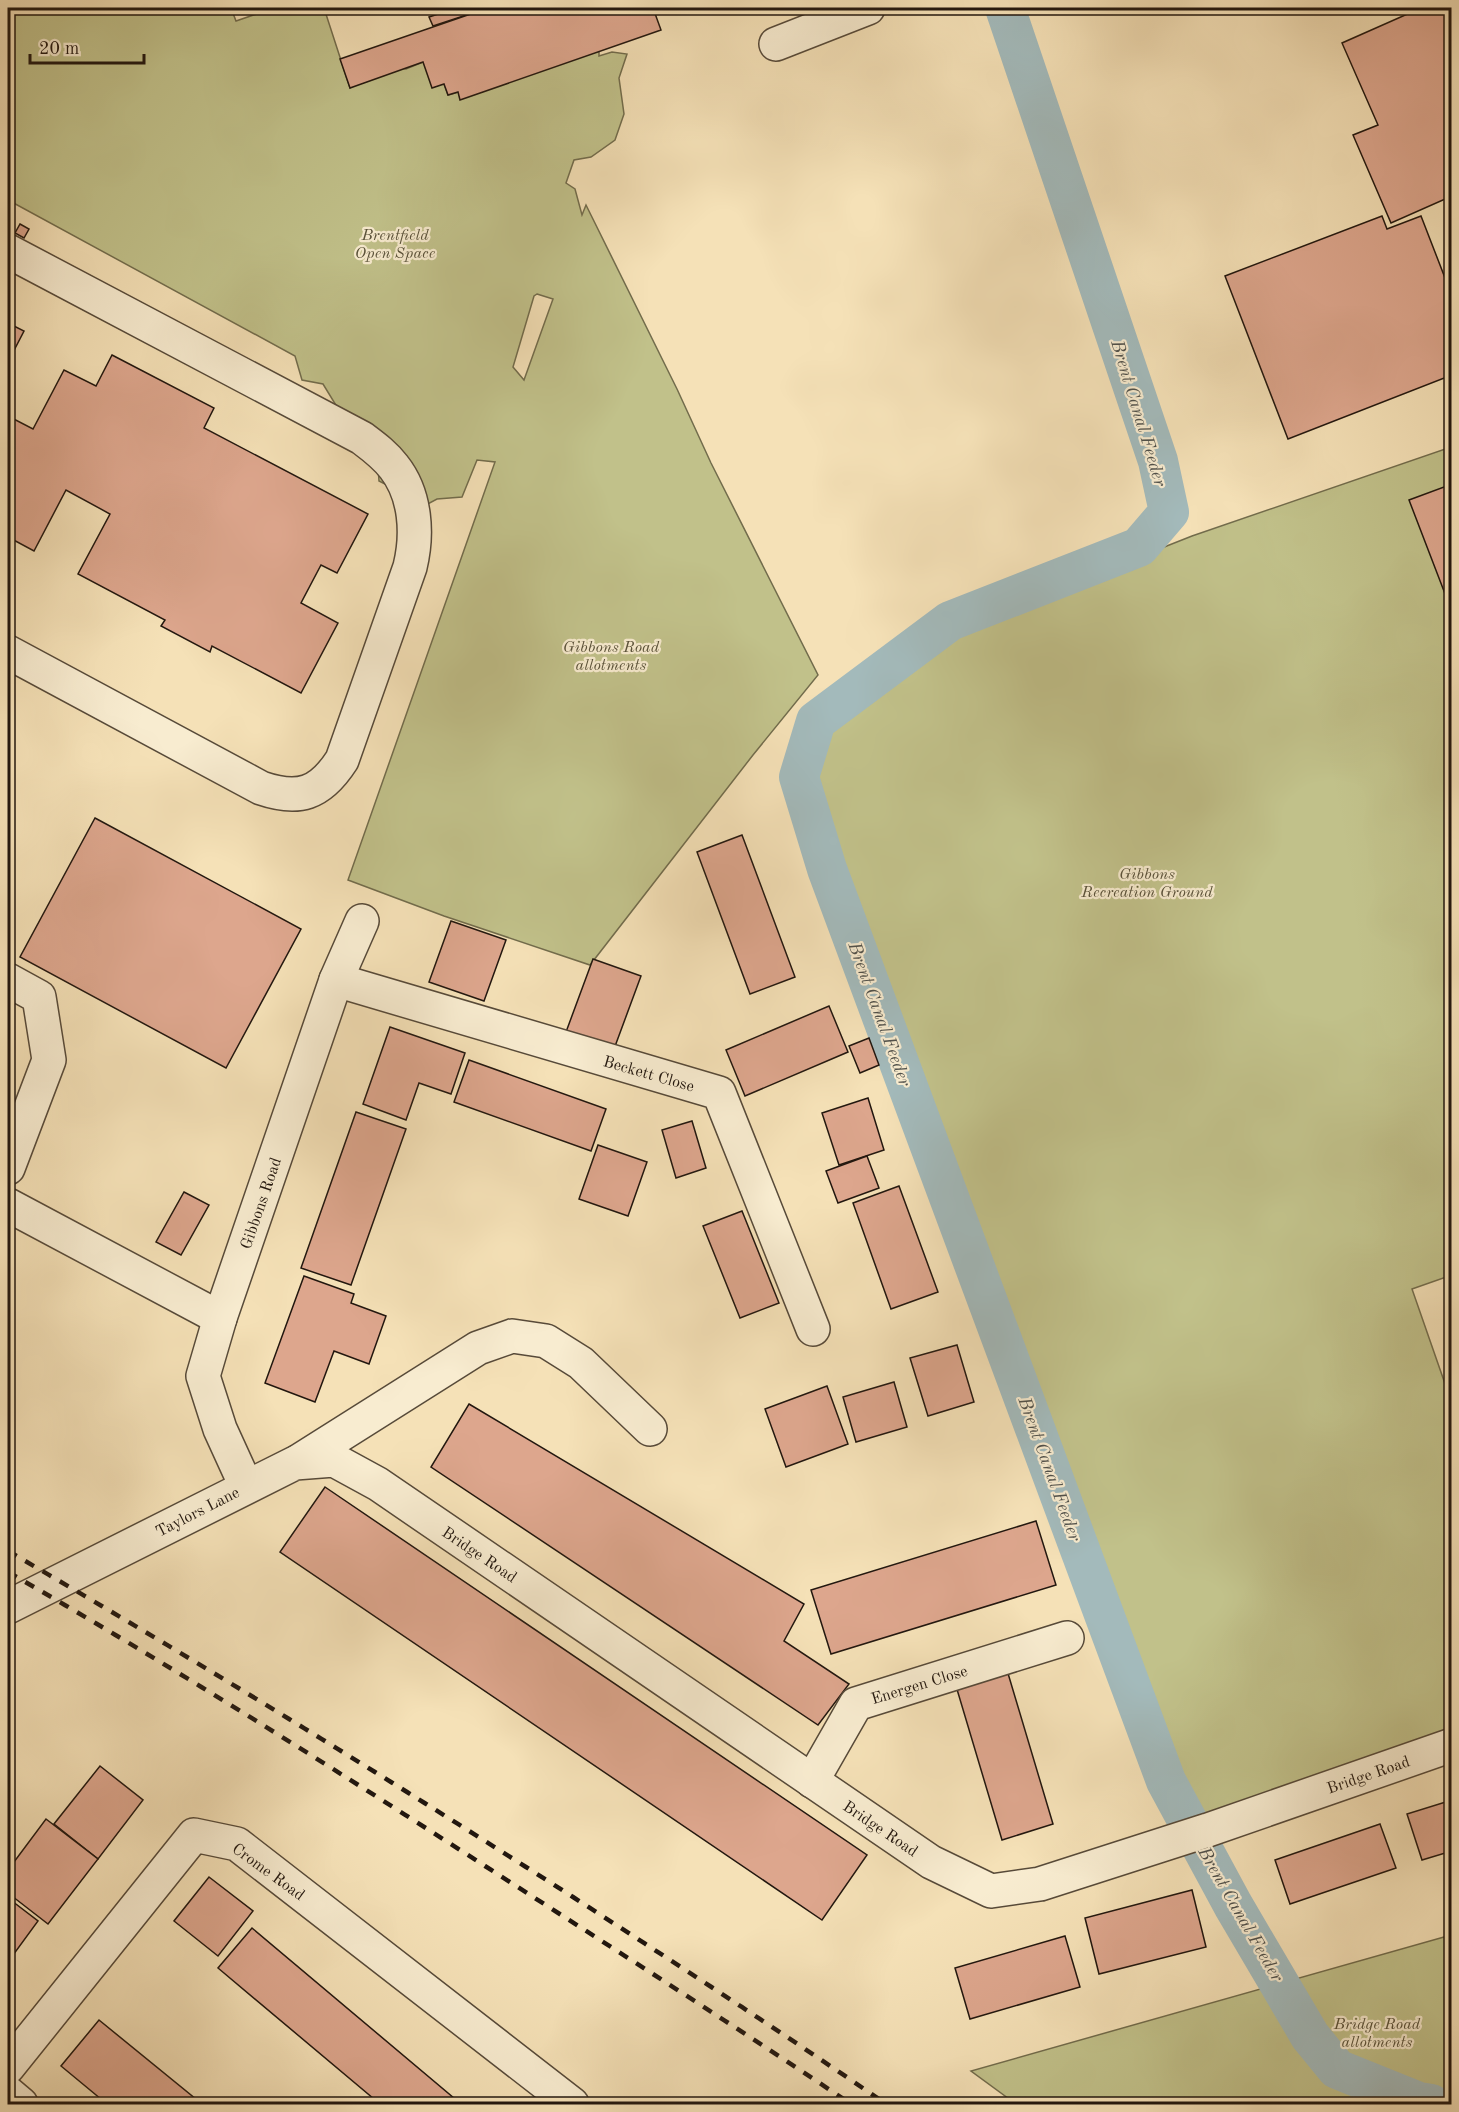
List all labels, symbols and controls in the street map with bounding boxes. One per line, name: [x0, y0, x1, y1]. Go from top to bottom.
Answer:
scale bar: [30, 27, 144, 65]
text: 20 m: [39, 40, 79, 58]
park label: Brentfield Open Space: [355, 228, 436, 262]
water label: Brent Canal Feeder: [1107, 337, 1169, 490]
park label: Gibbons Road allotments: [563, 640, 660, 674]
park label: Gibbons Recreation Ground: [1080, 867, 1213, 901]
water label: Brent Canal Feeder: [844, 939, 914, 1090]
street label: Beckett Close: [601, 1054, 696, 1096]
street label: Gibbons Road: [239, 1156, 285, 1252]
water label: Brent Canal Feeder: [1014, 1394, 1084, 1545]
street label: Taylors Lane: [153, 1485, 242, 1541]
street label: Bridge Road: [439, 1525, 519, 1586]
street label: Energen Close: [869, 1664, 970, 1708]
street label: Bridge Road: [1325, 1754, 1412, 1798]
street label: Bridge Road: [840, 1799, 920, 1860]
street label: Crome Road: [229, 1841, 307, 1904]
water label: Brent Canal Feeder: [1194, 1843, 1287, 1986]
park label: Bridge Road allotments: [1333, 2017, 1421, 2051]

